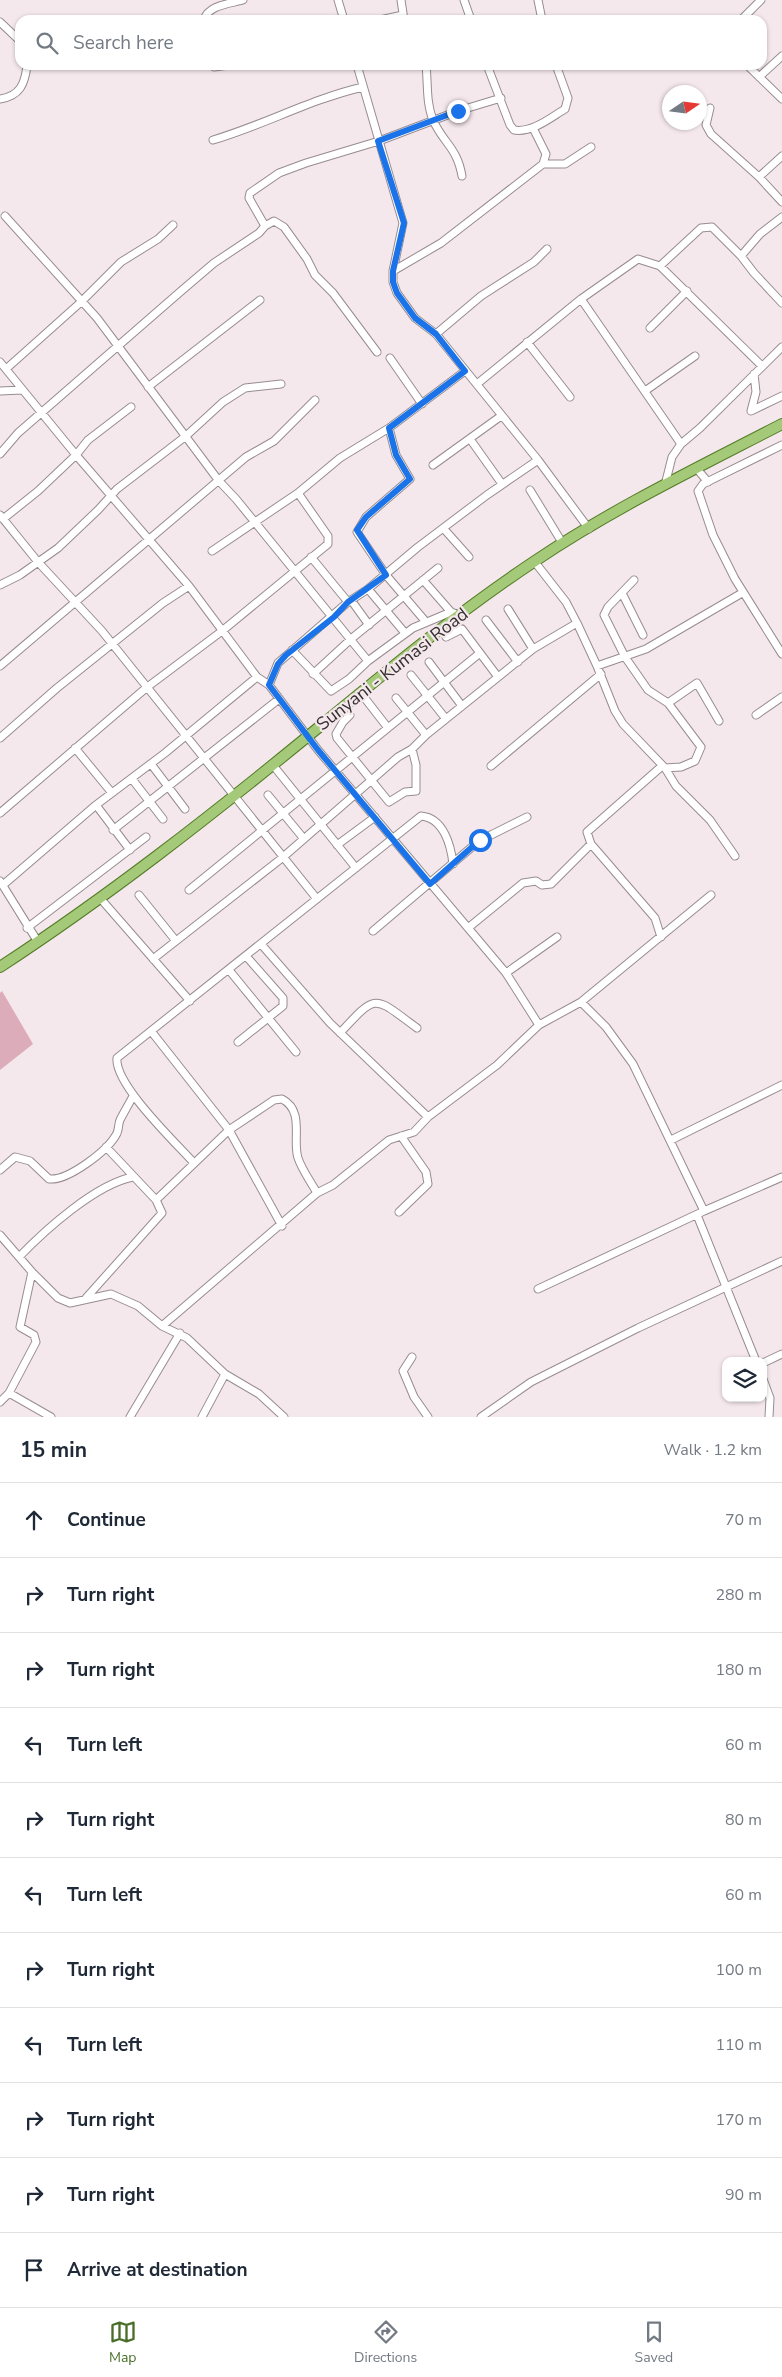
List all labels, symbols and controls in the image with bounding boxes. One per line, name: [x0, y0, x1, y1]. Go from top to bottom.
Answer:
search box: [15, 15, 767, 70]
icon: search: [33, 29, 61, 57]
text: Search here: [73, 30, 174, 56]
north arrow: [662, 85, 707, 130]
route end: [447, 100, 470, 123]
street label: Sunyani - Kumasi Road: [311, 602, 473, 736]
route start: [469, 829, 492, 852]
map controls: [722, 1357, 767, 1402]
button: layers: [722, 1357, 767, 1402]
text: 15 min: [20, 1436, 87, 1464]
text: Walk · 1.2 km: [664, 1439, 762, 1461]
icon: ahead: [20, 1506, 48, 1534]
text: Continue: [67, 1507, 146, 1533]
text: 70 m: [725, 1509, 762, 1531]
icon: right: [20, 1581, 48, 1609]
text: Turn right: [67, 1582, 154, 1608]
text: 280 m: [715, 1584, 762, 1606]
icon: right: [20, 1656, 48, 1684]
text: Turn right: [67, 1657, 154, 1683]
text: 180 m: [715, 1659, 762, 1681]
icon: left: [20, 1731, 48, 1759]
text: Turn left: [67, 1732, 142, 1758]
text: 60 m: [725, 1734, 762, 1756]
icon: right: [20, 1806, 48, 1834]
text: Turn right: [67, 1807, 154, 1833]
text: 80 m: [725, 1809, 762, 1831]
icon: left: [20, 1881, 48, 1909]
text: Turn left: [67, 1882, 142, 1908]
text: 60 m: [725, 1884, 762, 1906]
icon: right: [20, 1956, 48, 1984]
text: Turn right: [67, 1957, 154, 1983]
text: 100 m: [715, 1959, 762, 1981]
icon: left: [20, 2031, 48, 2059]
text: Turn left: [67, 2032, 142, 2058]
text: 110 m: [715, 2034, 762, 2056]
icon: right: [20, 2106, 48, 2134]
text: Turn right: [67, 2107, 154, 2133]
text: 170 m: [715, 2109, 762, 2131]
icon: right: [20, 2181, 48, 2209]
text: Turn right: [67, 2182, 154, 2208]
text: 90 m: [725, 2184, 762, 2206]
icon: arrive: [20, 2256, 48, 2284]
text: Arrive at destination: [67, 2257, 248, 2283]
tab: Map: [109, 2318, 137, 2367]
tab: Directions: [354, 2318, 417, 2367]
tab: Saved: [635, 2318, 673, 2367]

